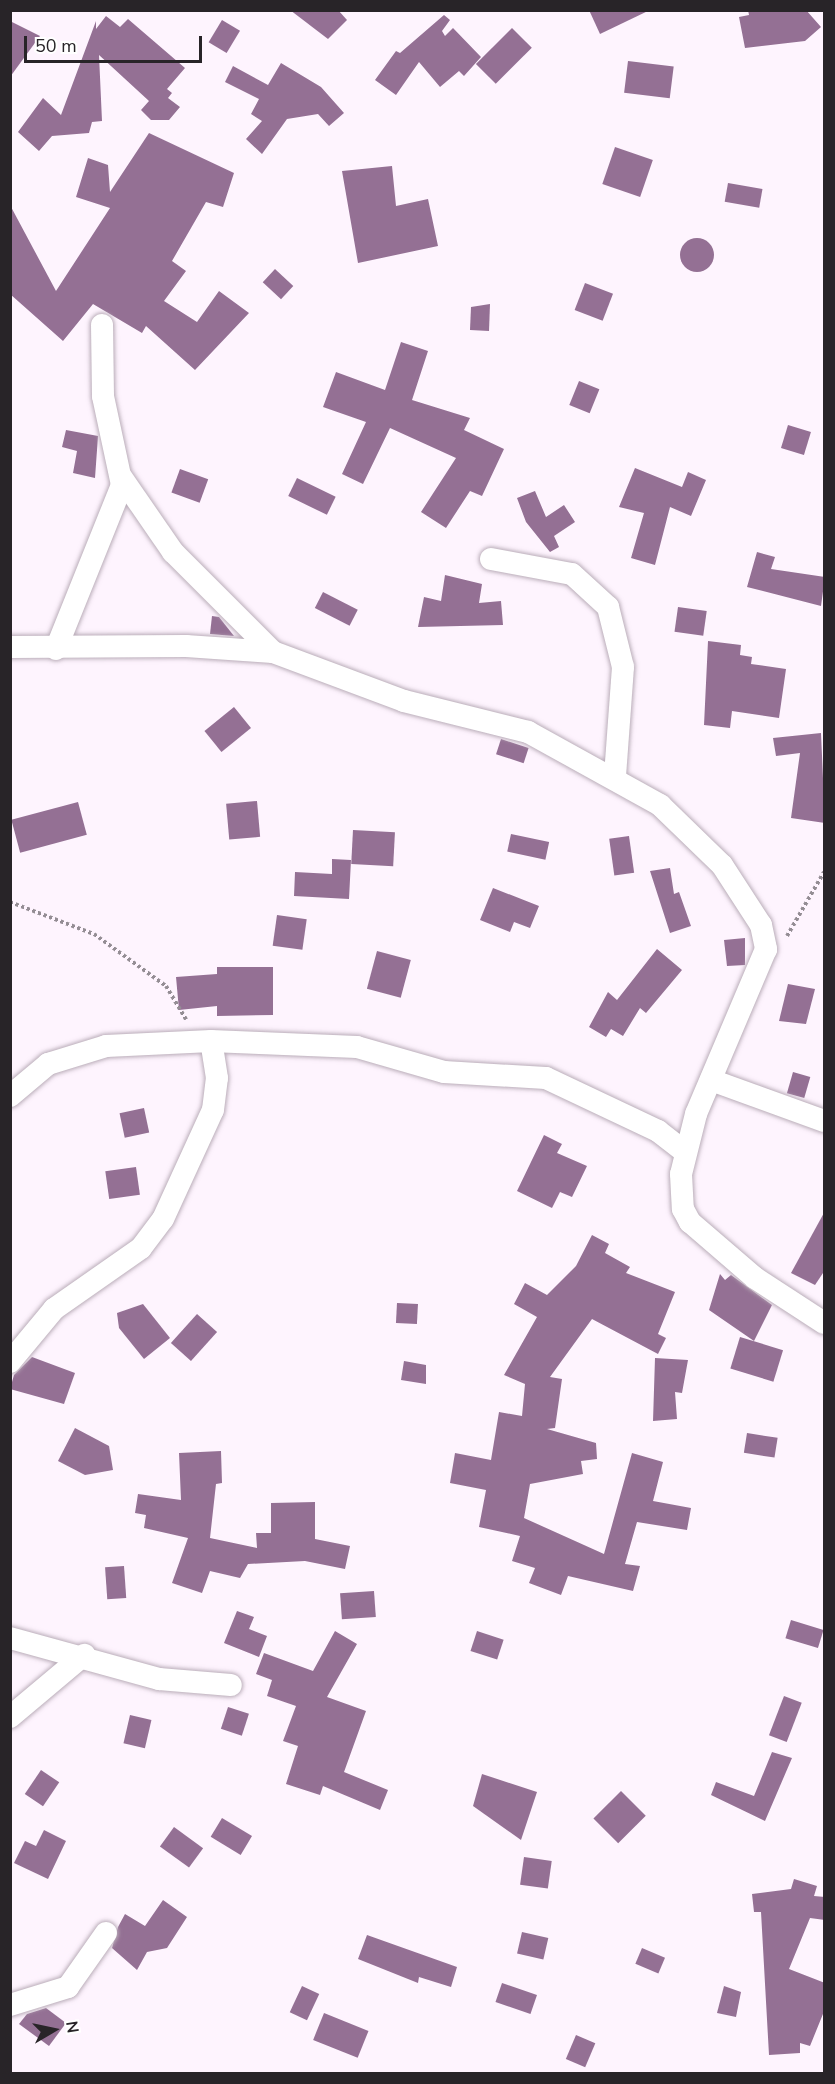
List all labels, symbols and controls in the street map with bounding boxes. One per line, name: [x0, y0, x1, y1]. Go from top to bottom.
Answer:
scale bar: [27, 24, 206, 62]
text: 50 m: [35, 34, 77, 58]
north arrow: [24, 2000, 84, 2060]
text: N: [60, 2020, 84, 2035]

